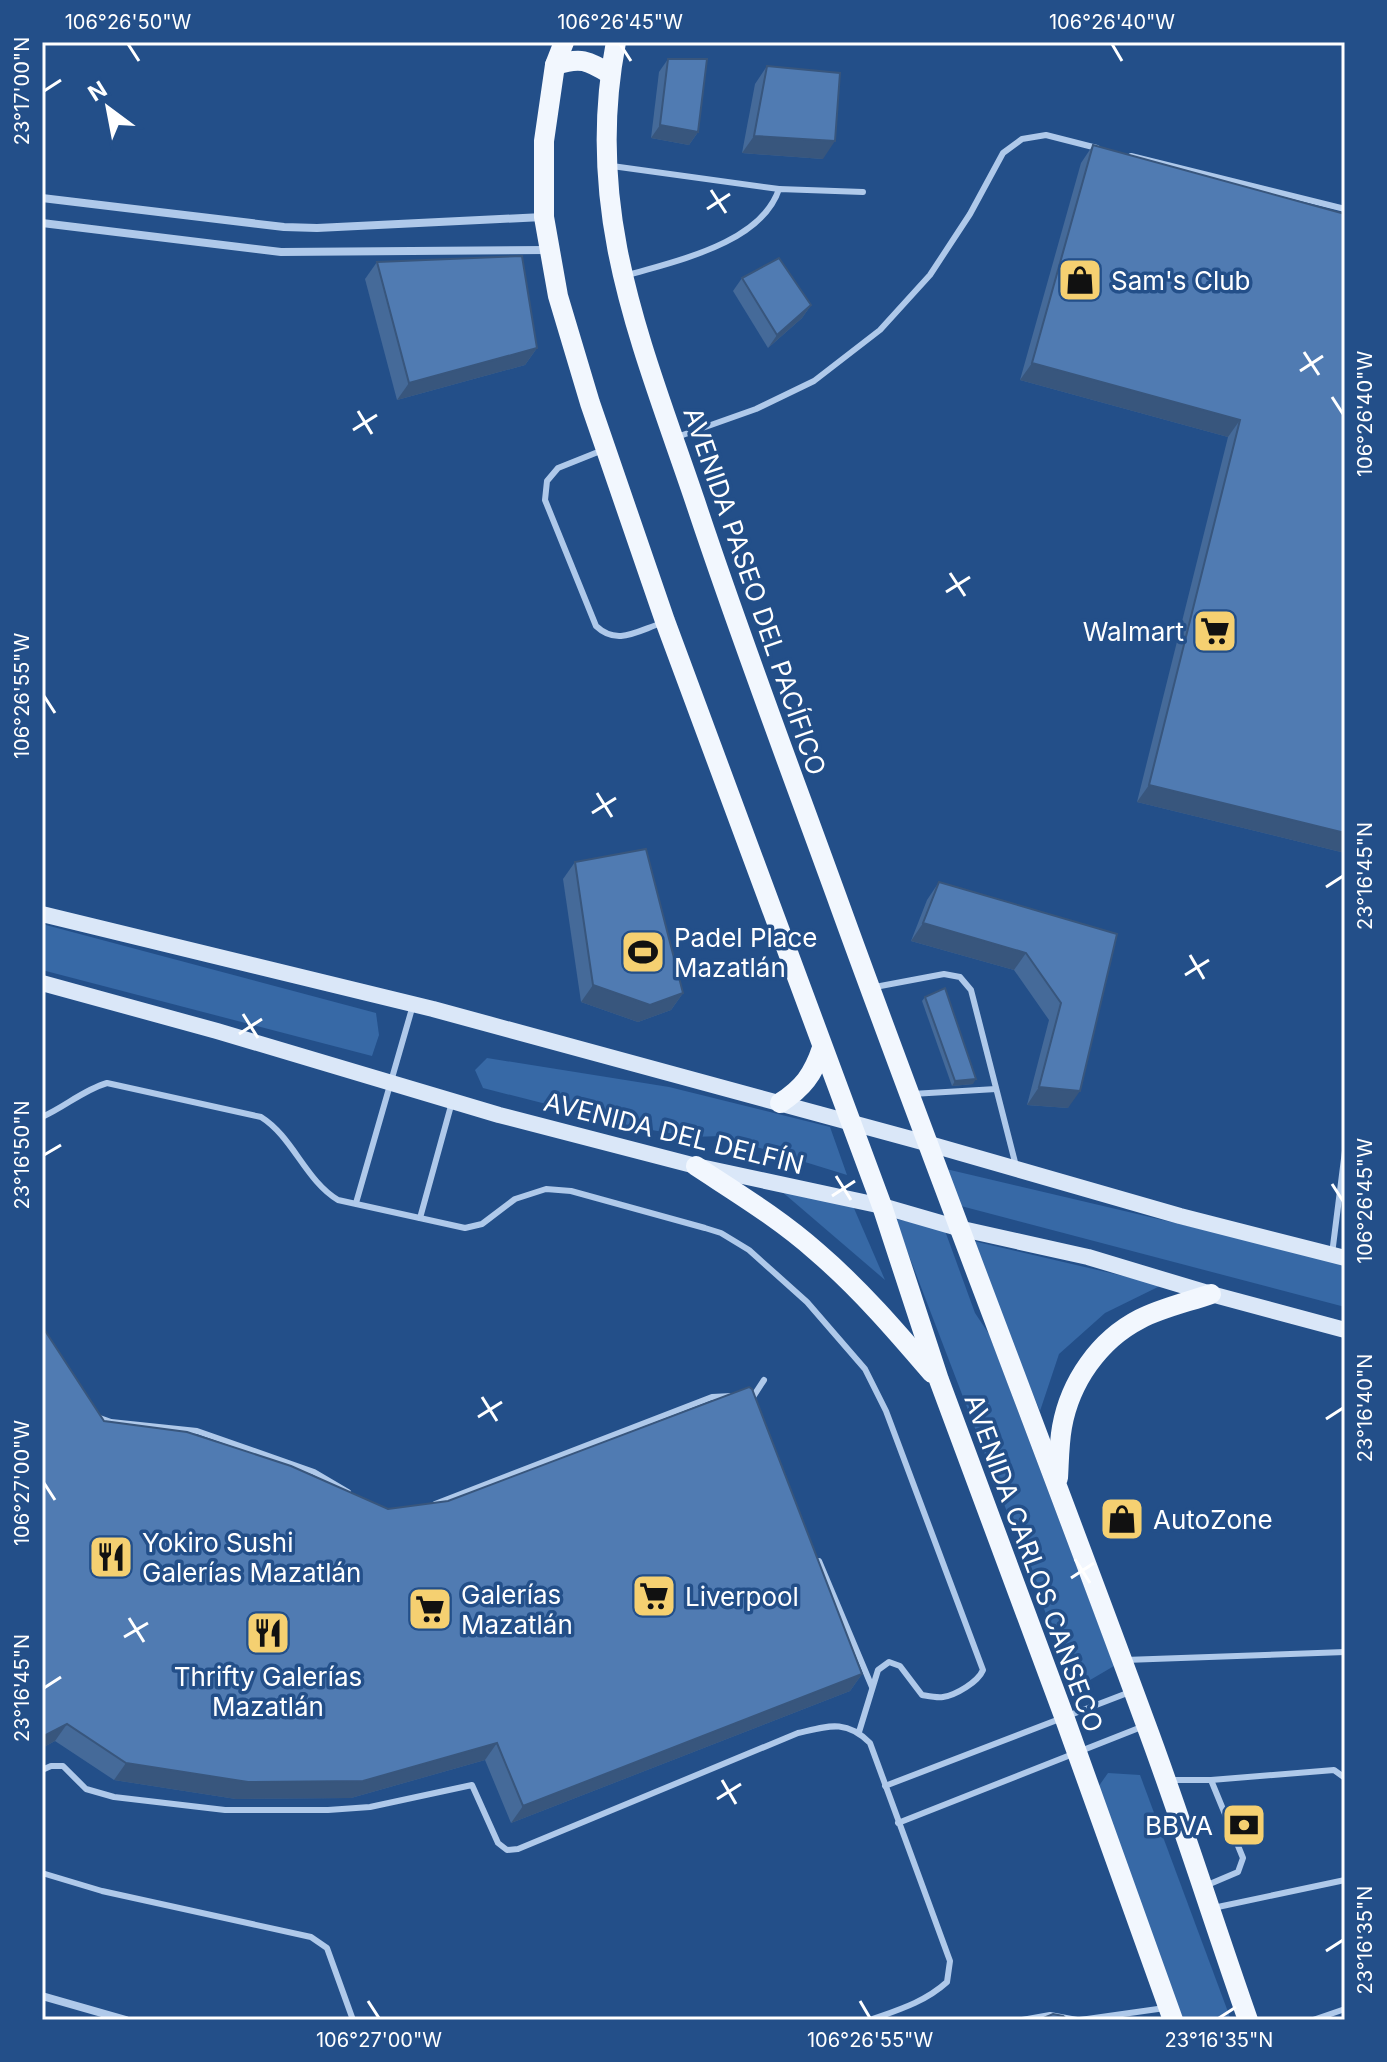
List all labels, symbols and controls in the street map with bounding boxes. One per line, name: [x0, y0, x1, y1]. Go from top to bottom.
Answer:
text: 106°26'50"W: [65, 10, 192, 34]
text: 106°26'45"W: [557, 10, 683, 34]
text: 106°26'40"W: [1049, 10, 1175, 34]
text: 23°17'00"N: [10, 37, 34, 145]
north arrow: [68, 68, 148, 148]
text: N: [83, 76, 111, 107]
shop icon: Sam's Club: [1056, 256, 1104, 304]
place label: Sam's Club: [1111, 265, 1250, 296]
text: 106°26'40"W: [1353, 351, 1377, 477]
street label: AVENIDA PASEO DEL PACÍFICO: [677, 403, 833, 779]
supermarket icon: Walmart: [1191, 607, 1239, 655]
place label: Walmart: [1083, 616, 1184, 647]
text: 106°26'55"W: [10, 633, 34, 759]
text: 23°16'45"N: [1353, 822, 1377, 930]
place label: Padel Place Mazatlán: [674, 922, 817, 983]
sports icon: Padel Place Mazatlán: [619, 928, 667, 976]
street label: AVENIDA DEL DELFÍN: [541, 1086, 807, 1180]
text: 23°16'50"N: [10, 1100, 34, 1210]
text: 106°26'45"W: [1353, 1138, 1377, 1264]
text: 23°16'40"N: [1353, 1354, 1377, 1462]
street label: AVENIDA CARLOS CANSECO: [958, 1390, 1110, 1736]
text: 106°27'00"W: [10, 1420, 34, 1546]
shop icon: AutoZone: [1098, 1495, 1146, 1543]
place label: AutoZone: [1153, 1504, 1273, 1535]
place label: Yokiro Sushi Galerías Mazatlán: [142, 1527, 361, 1588]
restaurant icon: Yokiro Sushi Galerías Mazatlán: [87, 1533, 135, 1581]
supermarket icon: Liverpool: [630, 1572, 678, 1620]
place label: Galerías Mazatlán: [461, 1579, 573, 1640]
place label: Liverpool: [685, 1581, 799, 1612]
supermarket icon: Galerías Mazatlán: [406, 1585, 454, 1633]
restaurant icon: Thrifty Galerías Mazatlán: [244, 1609, 292, 1657]
text: 23°16'45"N: [10, 1634, 34, 1742]
place label: Thrifty Galerías Mazatlán: [174, 1661, 362, 1722]
bank icon: BBVA: [1220, 1801, 1268, 1849]
place label: BBVA: [1145, 1810, 1213, 1841]
text: 23°16'35"N: [1353, 1886, 1377, 1994]
text: 106°27'00"W: [316, 2028, 442, 2052]
text: 106°26'55"W: [807, 2028, 933, 2052]
text: 23°16'35"N: [1165, 2028, 1273, 2052]

